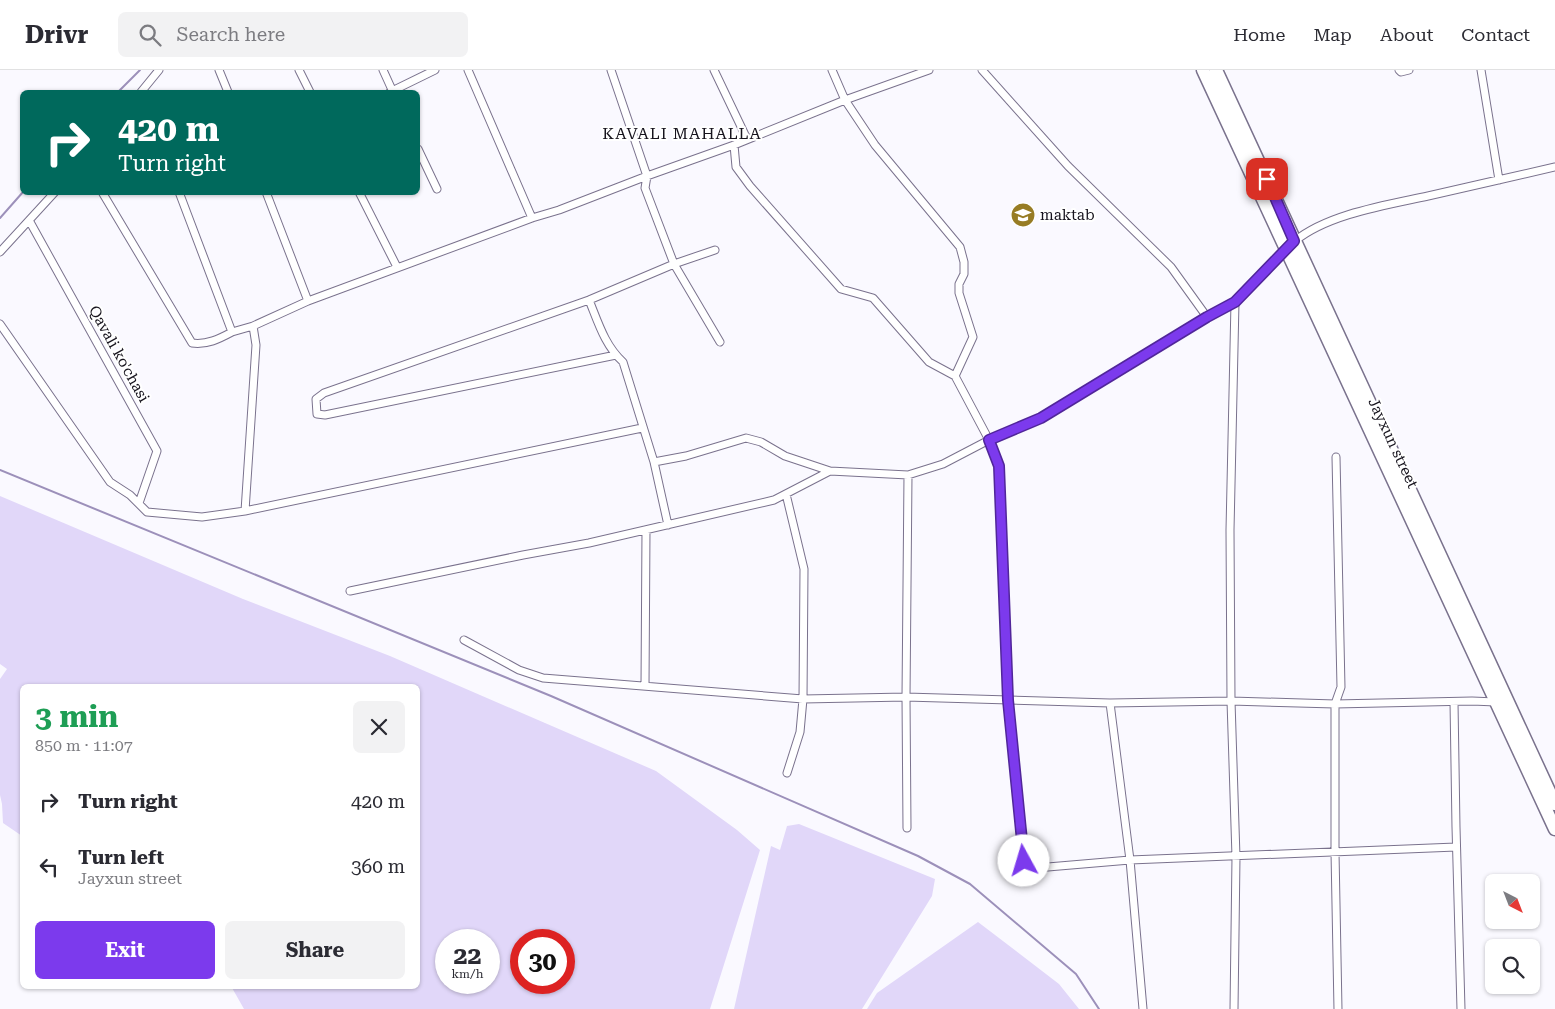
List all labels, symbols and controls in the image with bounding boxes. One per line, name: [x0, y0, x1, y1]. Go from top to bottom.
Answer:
search box: [118, 12, 468, 57]
text: Drivr: [25, 21, 88, 49]
icon: search: [136, 21, 164, 49]
text: Search here: [176, 23, 285, 46]
text: Home: [1233, 24, 1285, 45]
text: Map: [1313, 24, 1352, 45]
text: About: [1380, 24, 1433, 45]
text: Contact: [1461, 24, 1530, 45]
text: 420 m: [118, 109, 219, 150]
icon: right: [35, 110, 100, 175]
district label: KAVALI MAHALLA: [602, 124, 762, 143]
text: Turn right: [118, 151, 226, 176]
pin: [1246, 158, 1288, 200]
icon: arrive: [1253, 165, 1281, 193]
school or university icon: maktab: [1010, 202, 1036, 228]
place label: maktab: [1040, 206, 1095, 224]
street label: Qavali ko'chasi: [85, 303, 153, 406]
street label: Jayxun street: [1364, 395, 1422, 491]
text: 3 min: [35, 699, 118, 734]
button: close: [353, 701, 405, 753]
text: 850 m · 11:07: [35, 736, 133, 755]
icon: right: [35, 788, 63, 816]
text: Turn right: [78, 790, 178, 813]
text: 420 m: [351, 790, 405, 813]
position arrow: [997, 834, 1049, 886]
text: Turn left: [78, 846, 164, 869]
icon: left: [35, 853, 63, 881]
text: 360 m: [351, 855, 405, 878]
text: Jayxun street: [78, 869, 182, 888]
north arrow: [1485, 874, 1540, 929]
map controls: [1485, 874, 1540, 994]
button: Exit: [35, 921, 215, 979]
button: Share: [225, 921, 405, 979]
speed limit sign: 30: [510, 929, 575, 994]
button: search: [1485, 939, 1540, 994]
text: 22: [453, 941, 482, 970]
text: km/h: [451, 967, 484, 981]

